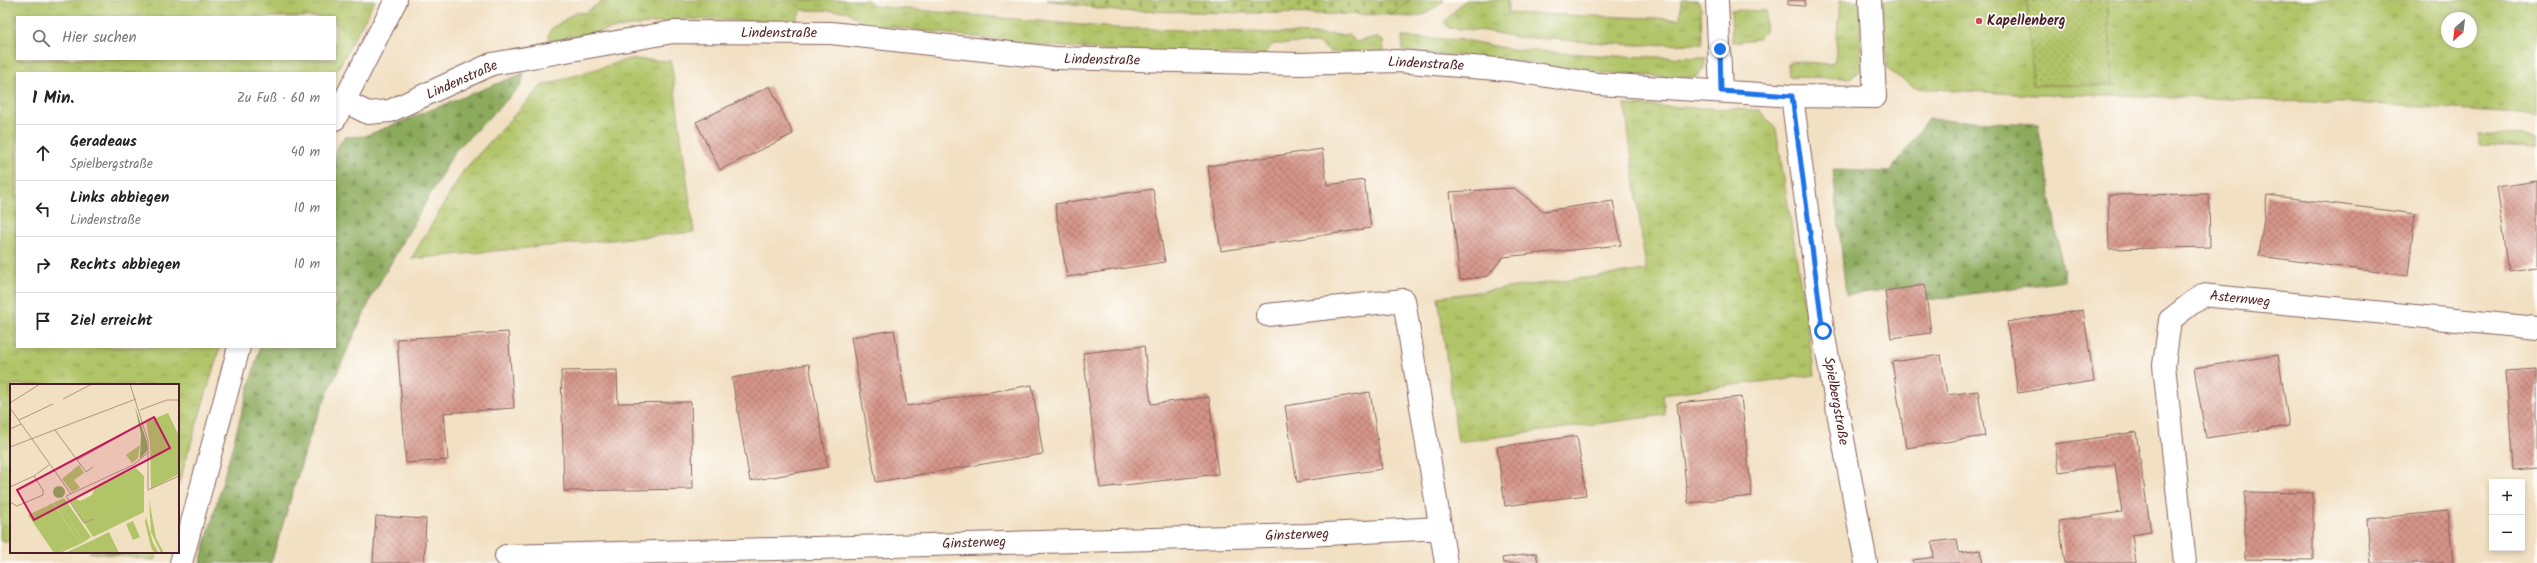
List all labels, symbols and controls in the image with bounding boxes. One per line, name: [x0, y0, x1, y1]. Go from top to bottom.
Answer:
place label: Kapellenberg: [1987, 10, 2066, 32]
north arrow: [2441, 12, 2477, 48]
search box: [16, 16, 336, 60]
marker: Kapellenberg: [1974, 16, 1984, 26]
street label: Lindenstraße: [741, 22, 818, 44]
text: Hier suchen: [62, 26, 136, 50]
icon: search: [30, 27, 52, 49]
route end: [1711, 40, 1729, 58]
street label: Lindenstraße: [1064, 48, 1141, 72]
street label: Lindenstraße: [1387, 51, 1465, 77]
street label: Lindenstraße: [423, 54, 502, 106]
text: 1 Min.: [32, 85, 74, 112]
text: Zu Fuß · 60 m: [237, 88, 320, 109]
text: Geradeaus: [70, 130, 137, 154]
icon: ahead: [32, 142, 54, 164]
text: 40 m: [291, 142, 320, 163]
text: Spielbergstraße: [70, 154, 153, 175]
text: Links abbiegen: [70, 186, 169, 210]
icon: left: [32, 198, 54, 220]
text: 10 m: [294, 198, 320, 219]
text: Lindenstraße: [70, 210, 141, 231]
text: Rechts abbiegen: [70, 253, 180, 277]
icon: right: [32, 254, 54, 276]
text: 10 m: [294, 254, 320, 275]
street label: Asternweg: [2209, 285, 2271, 313]
text: Ziel erreicht: [70, 309, 153, 333]
icon: arrive: [32, 310, 54, 332]
route start: [1814, 322, 1832, 340]
street label: Spielbergstraße: [1817, 355, 1855, 448]
inset map: [10, 384, 179, 553]
map controls: [2489, 479, 2525, 551]
button: +: [2489, 479, 2525, 515]
button: −: [2489, 515, 2525, 551]
street label: Ginsterweg: [1265, 523, 1329, 547]
street label: Ginsterweg: [942, 531, 1006, 555]

